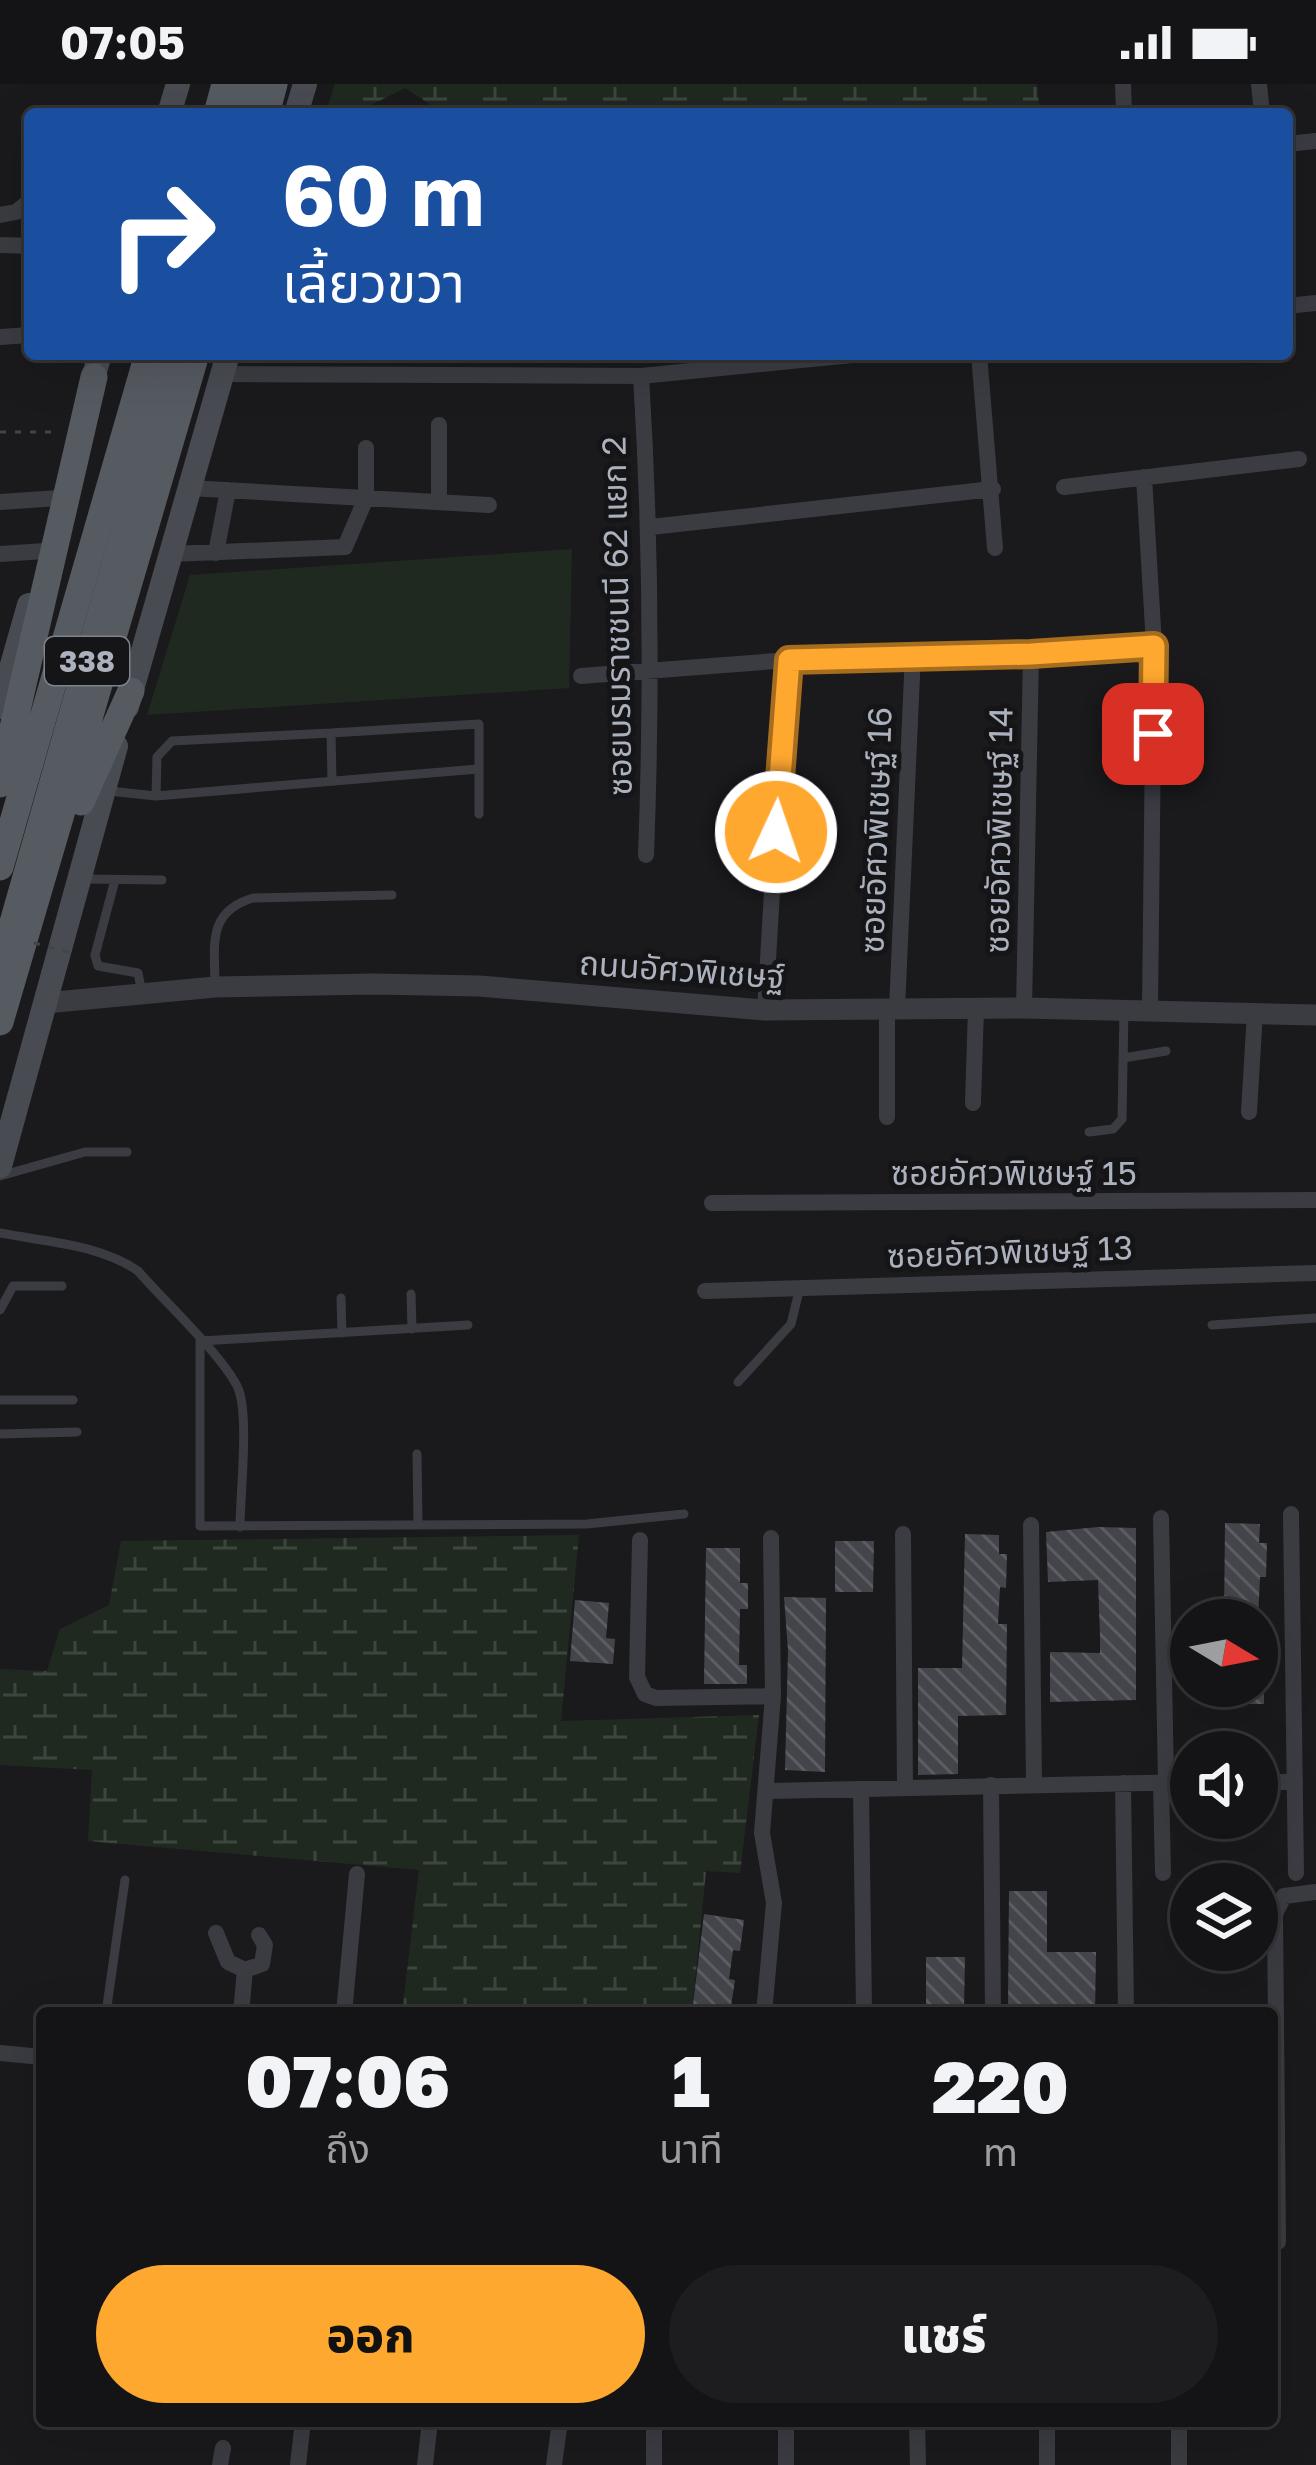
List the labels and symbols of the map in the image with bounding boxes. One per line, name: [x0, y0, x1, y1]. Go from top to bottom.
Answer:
street label: ซอยบรมราชชนนี 62 แยก 2: [593, 436, 639, 796]
road number: 338: [45, 637, 129, 685]
pin: [1102, 683, 1204, 785]
street label: ซอยอัศวพิเชษฐ์ 16: [851, 706, 899, 954]
street label: ซอยอัศวพิเชษฐ์ 14: [976, 706, 1020, 954]
position arrow: [713, 769, 839, 895]
street label: ถนนอัศวพิเชษฐ์: [578, 942, 786, 996]
street label: ซอยอัศวพิเชษฐ์ 15: [891, 1153, 1137, 1192]
street label: ซอยอัศวพิเชษฐ์ 13: [886, 1227, 1134, 1275]
north arrow: [1170, 1599, 1278, 1707]

